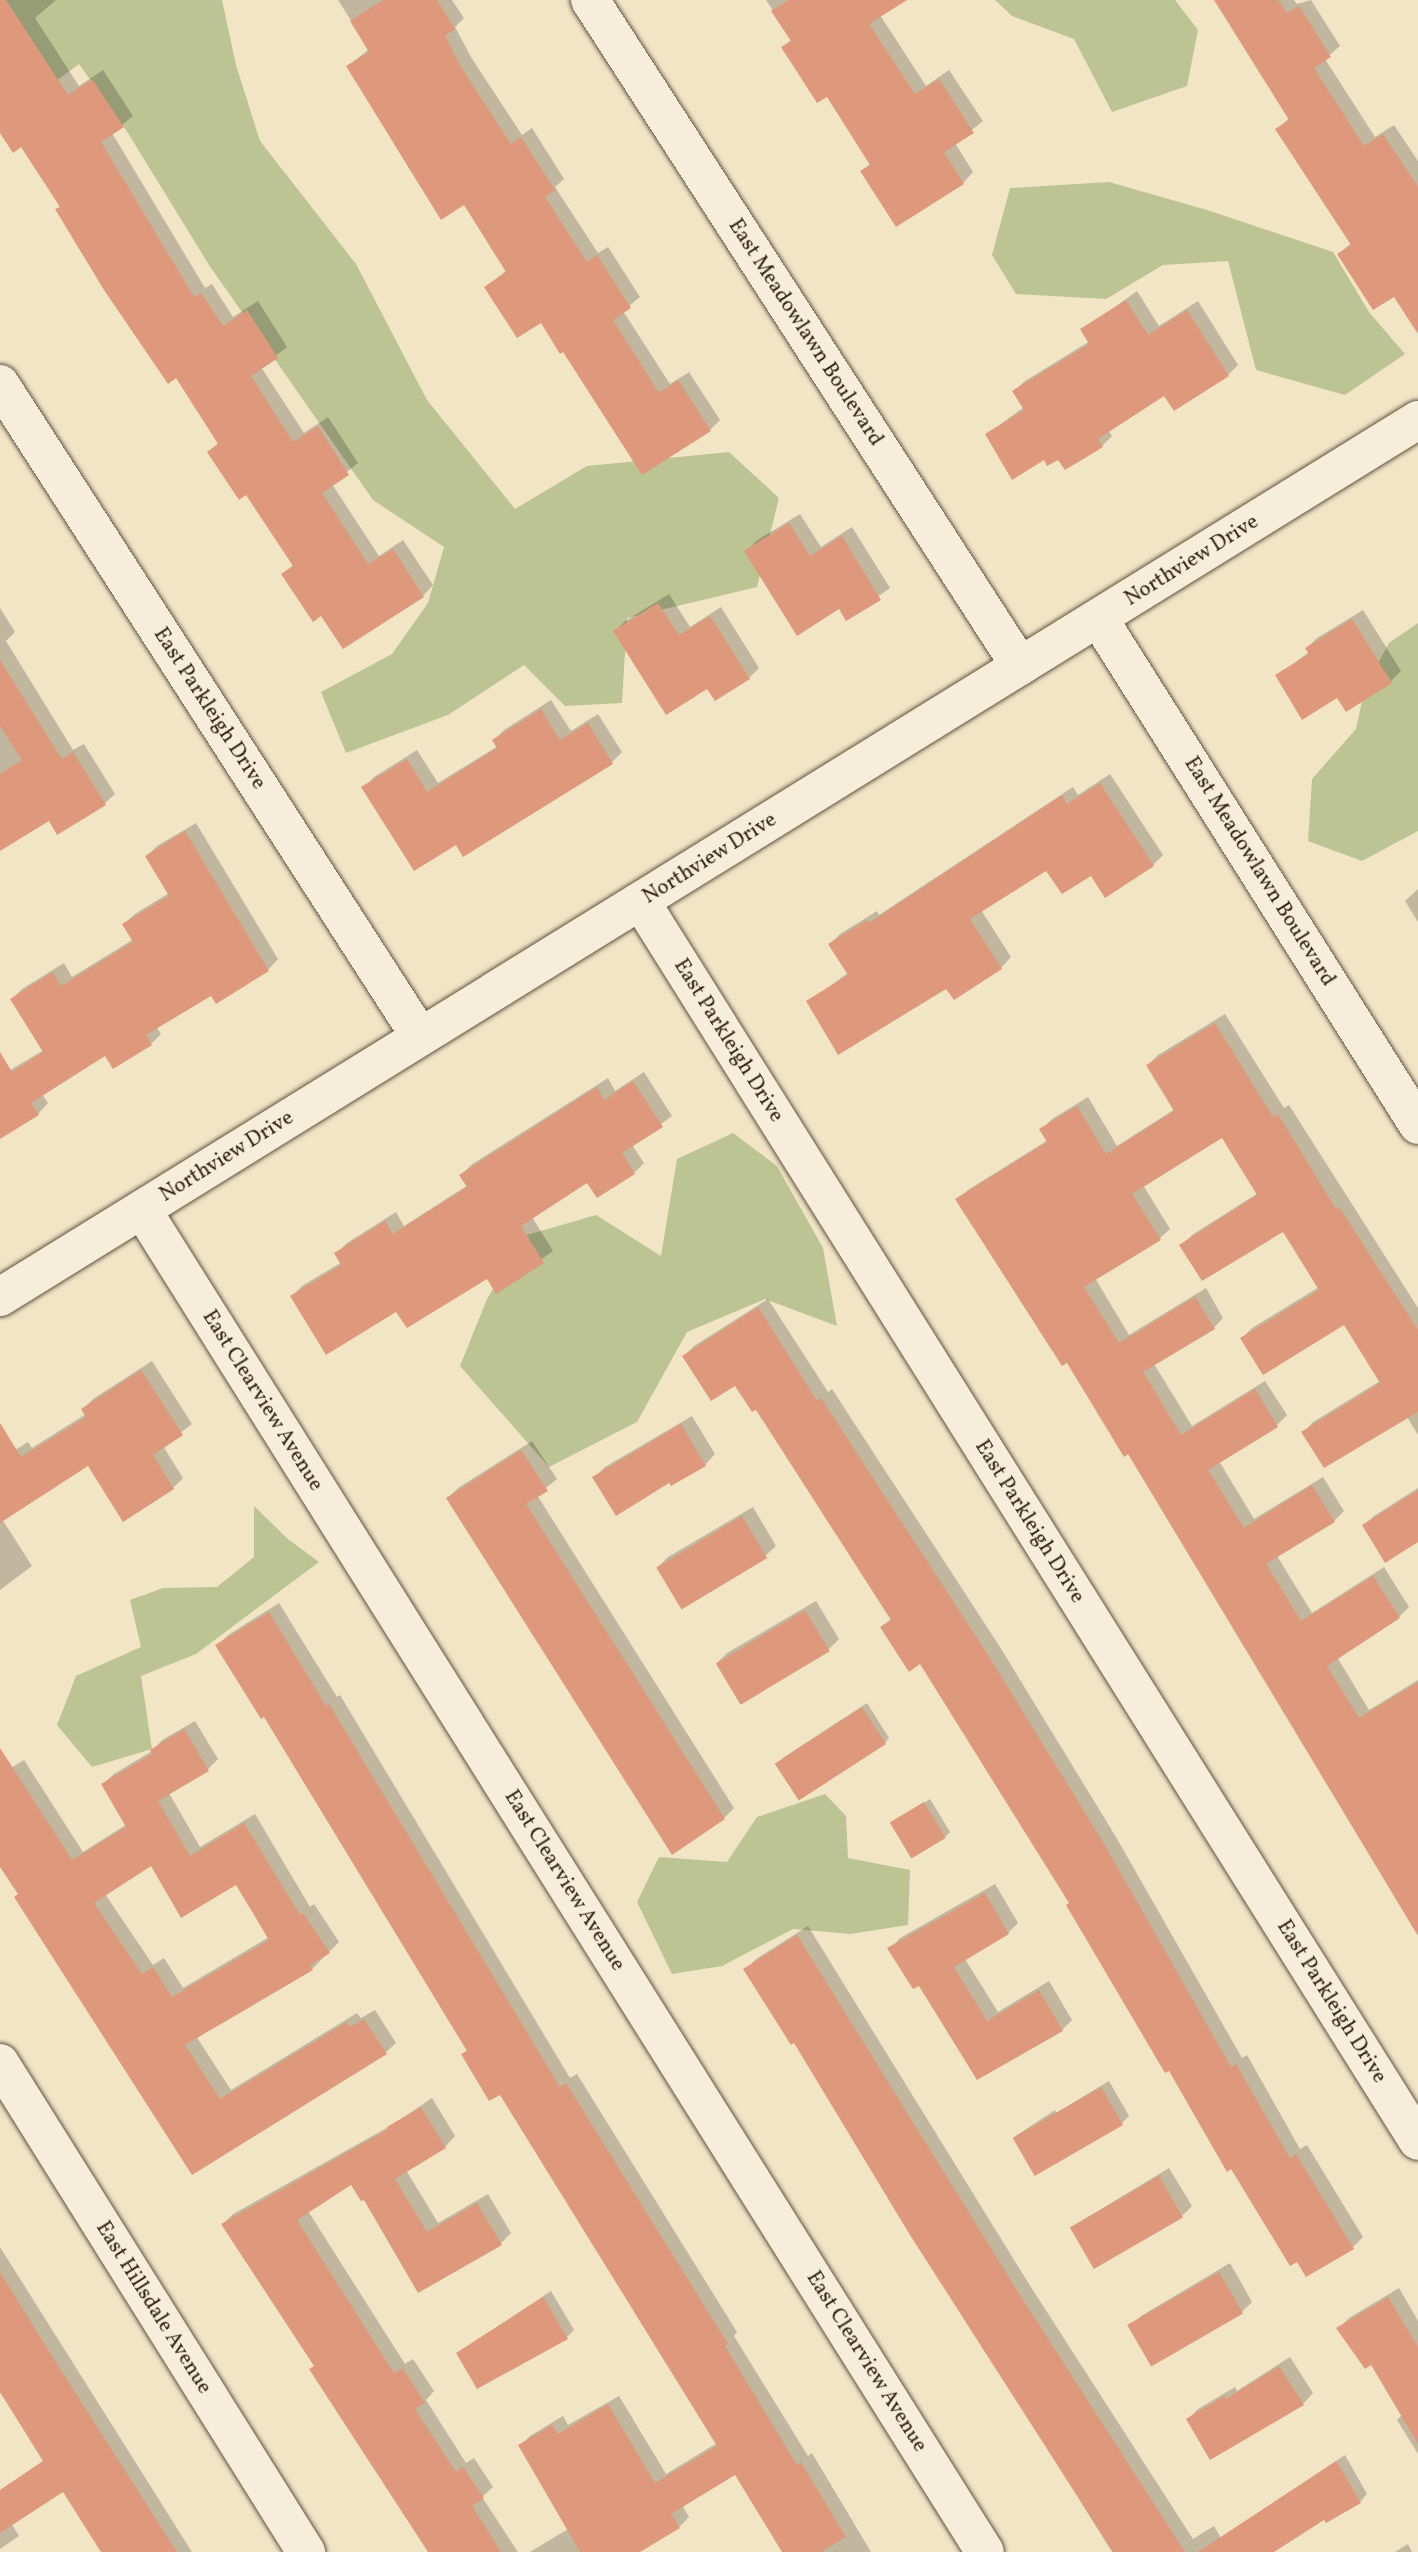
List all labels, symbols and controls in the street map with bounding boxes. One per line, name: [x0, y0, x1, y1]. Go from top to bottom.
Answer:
street label: East Meadowlawn Boulevard: [722, 215, 888, 451]
street label: Northview Drive: [1120, 510, 1264, 612]
street label: East Parkleigh Drive: [147, 623, 271, 795]
street label: East Meadowlawn Boulevard: [1178, 753, 1340, 991]
street label: Northview Drive: [638, 808, 782, 910]
street label: East Parkleigh Drive: [668, 955, 788, 1127]
street label: Northview Drive: [155, 1106, 299, 1208]
street label: East Clearview Avenue: [196, 1306, 328, 1496]
street label: East Parkleigh Drive: [969, 1436, 1089, 1608]
street label: East Clearview Avenue: [498, 1786, 630, 1976]
street label: East Parkleigh Drive: [1271, 1916, 1391, 2088]
street label: East Hillsdale Avenue: [90, 2217, 216, 2399]
street label: East Clearview Avenue: [800, 2267, 932, 2457]

